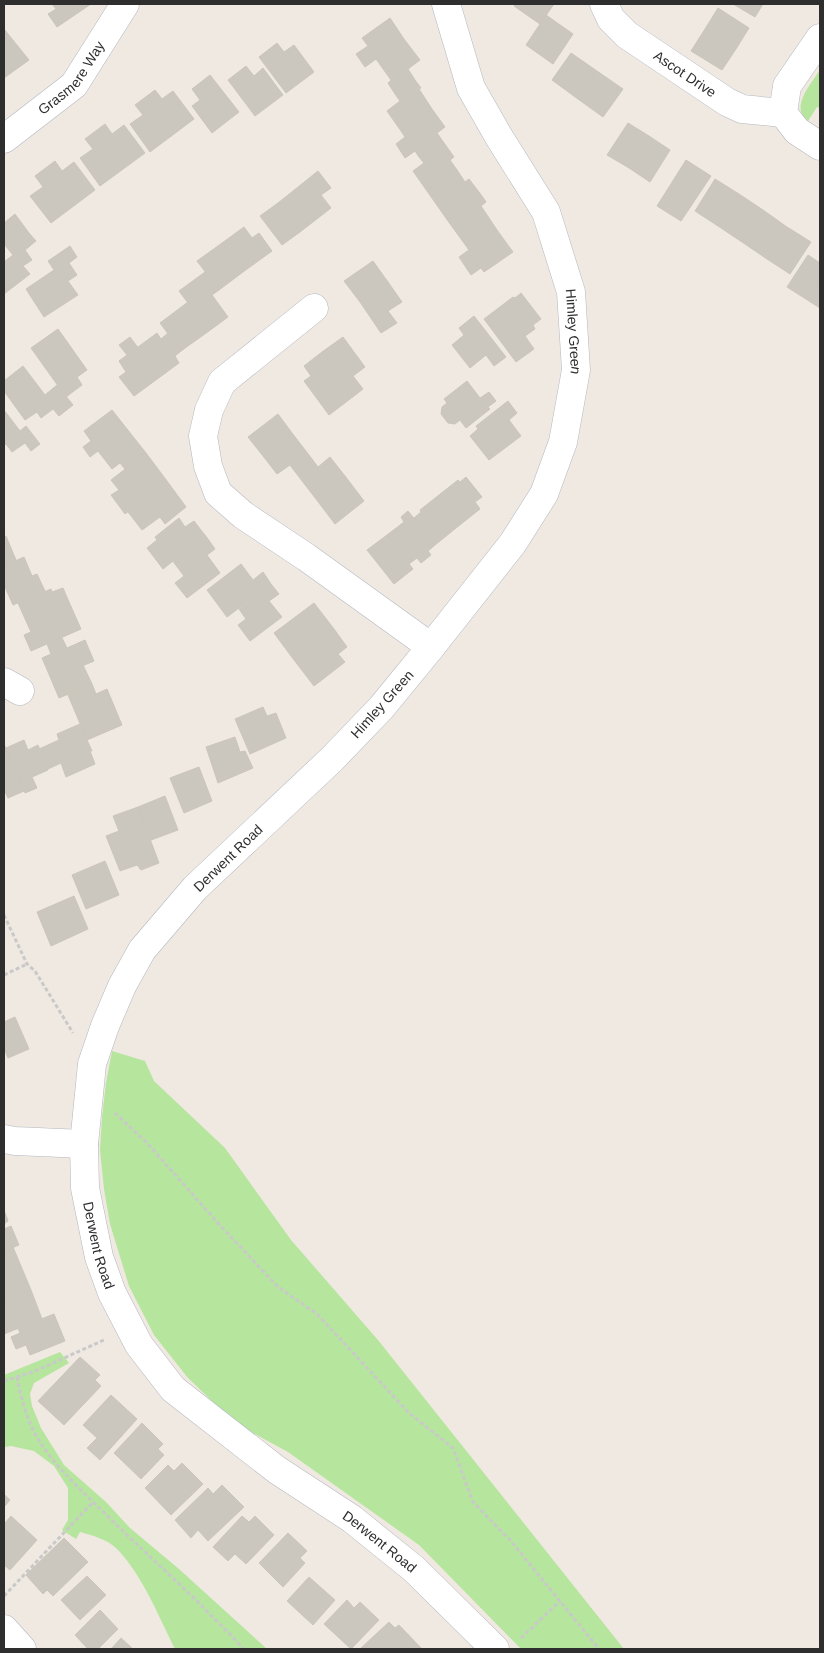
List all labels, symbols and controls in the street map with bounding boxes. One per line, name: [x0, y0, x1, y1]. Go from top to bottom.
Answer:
street label: Grasmere Way: [35, 38, 108, 118]
street label: Ascot Drive: [651, 47, 719, 101]
street label: Himley Green: [563, 288, 584, 376]
street label: Himley Green: [347, 667, 417, 741]
street label: Derwent Road: [190, 821, 266, 895]
street label: Derwent Road: [80, 1200, 118, 1291]
street label: Derwent Road: [340, 1507, 420, 1576]

